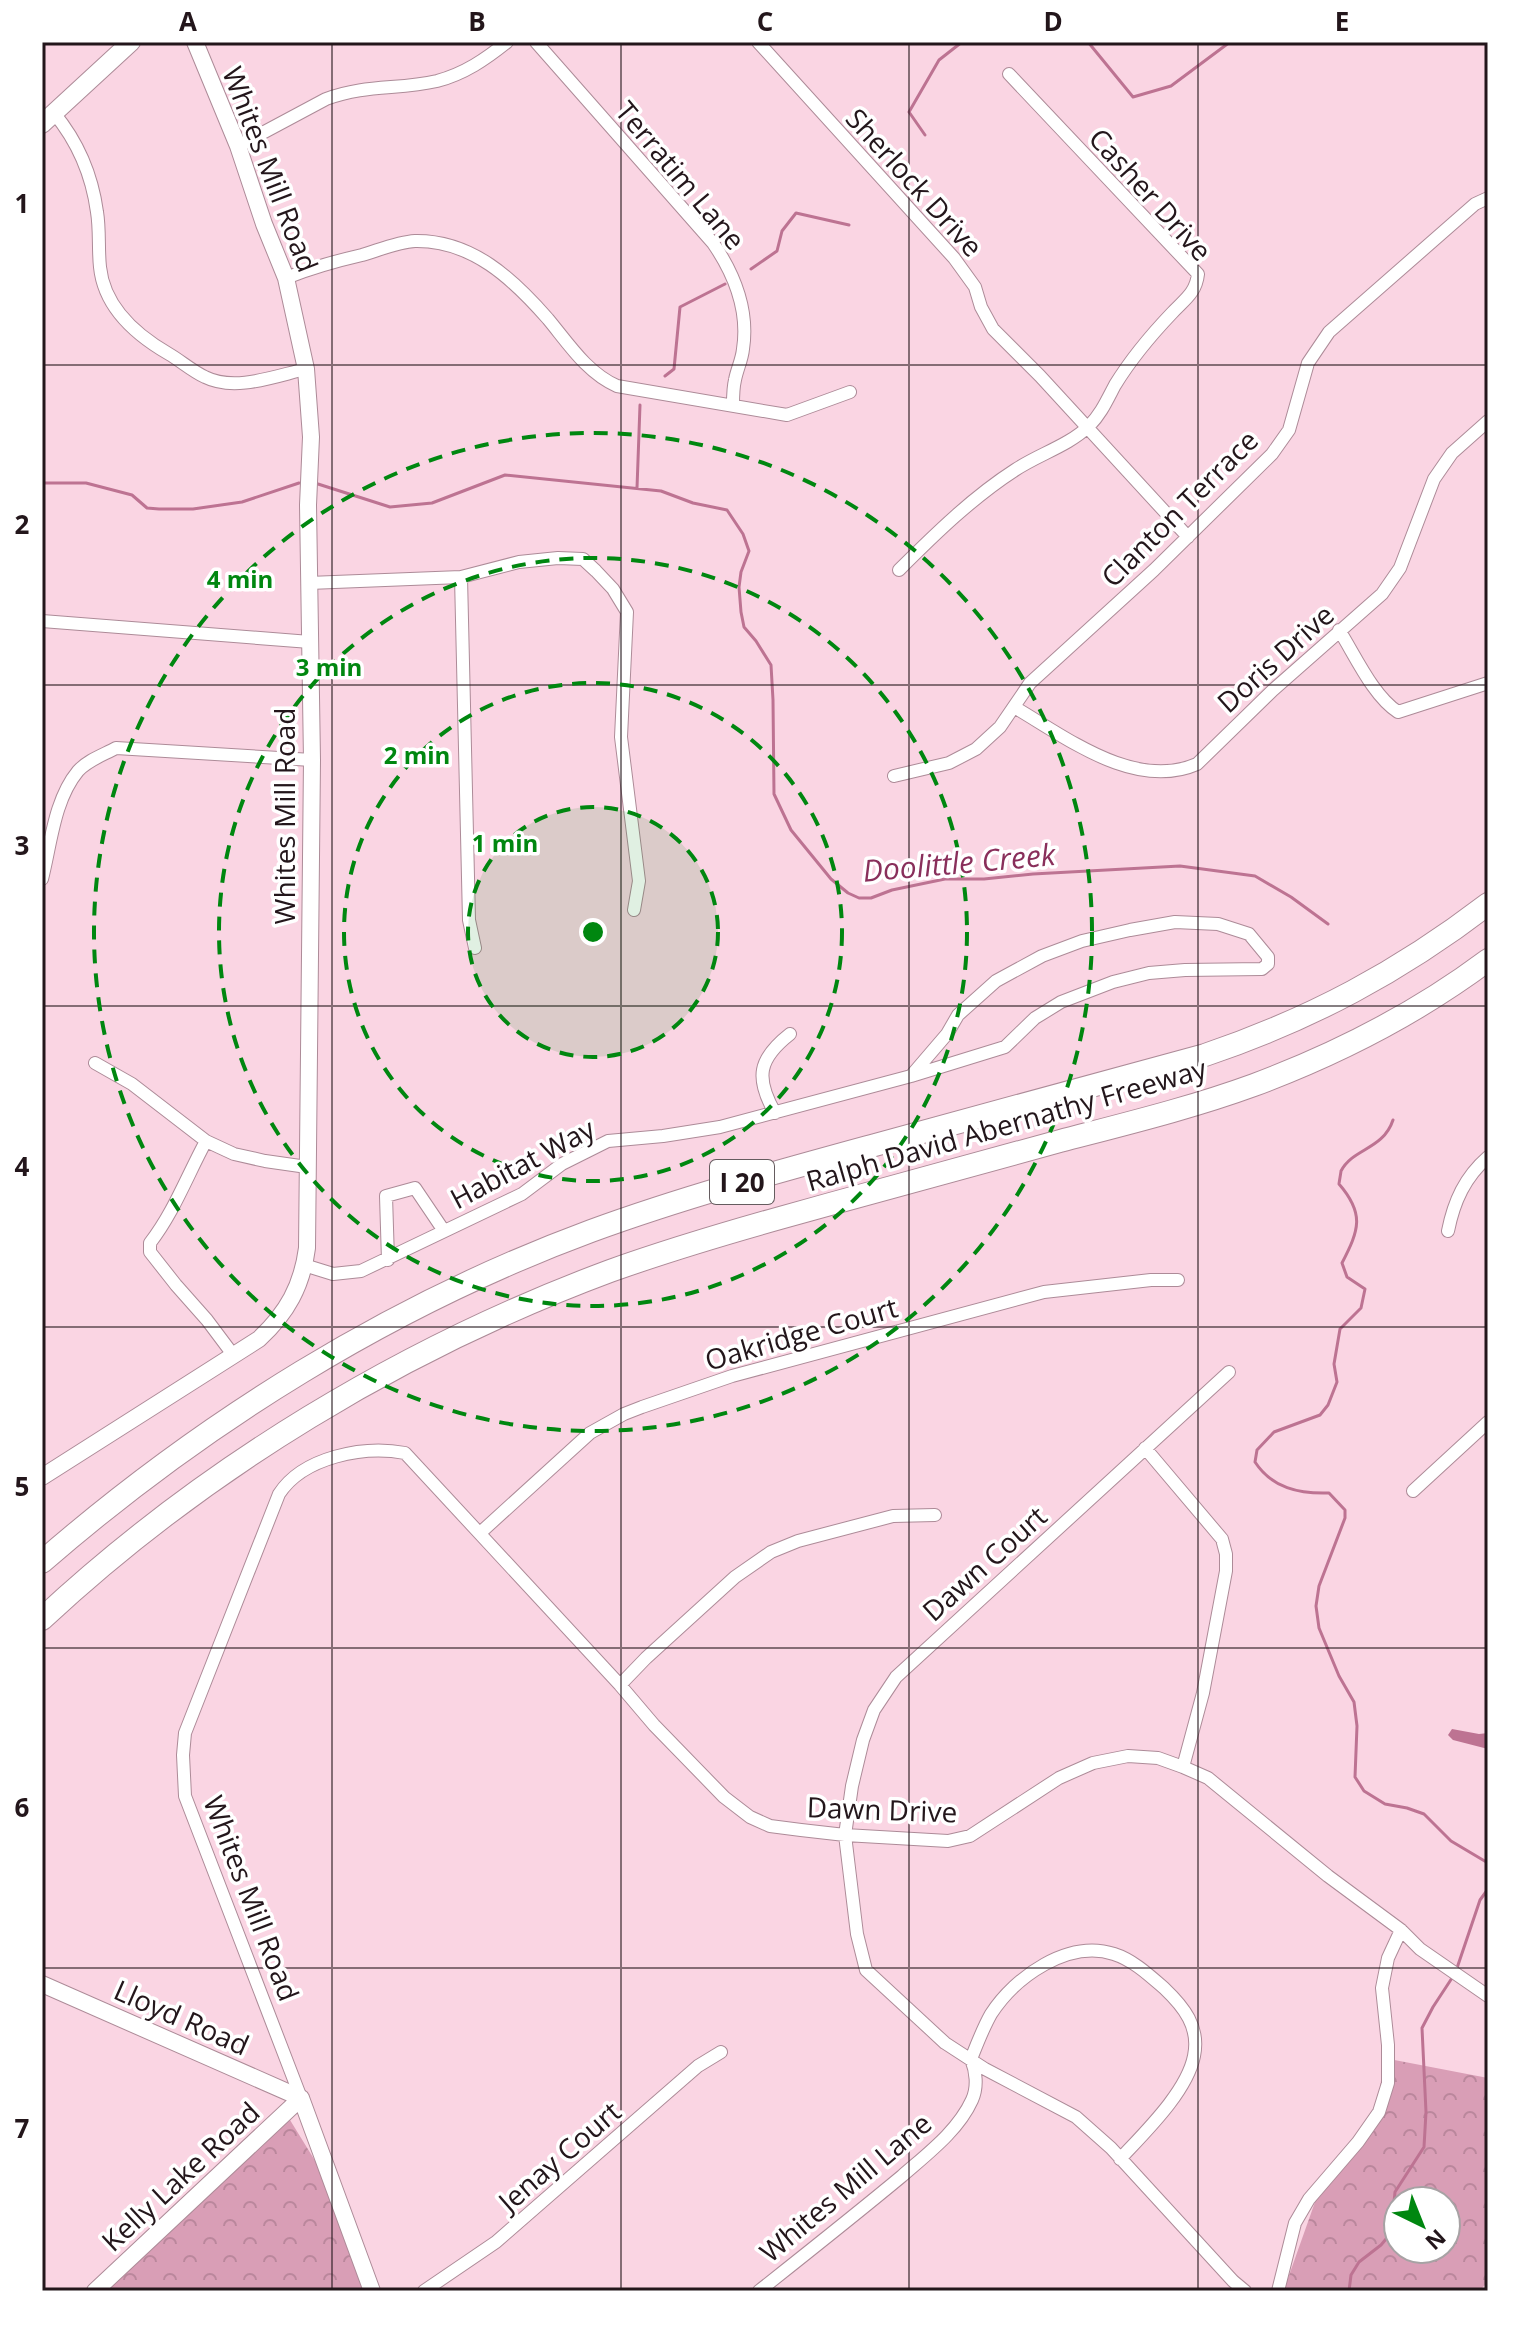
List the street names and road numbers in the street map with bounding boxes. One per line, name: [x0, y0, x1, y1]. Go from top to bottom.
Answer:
street label: Whites Mill Road: [214, 61, 328, 277]
street label: Terratim Lane: [608, 93, 754, 257]
street label: Sherlock Drive: [838, 100, 992, 264]
street label: Casher Drive: [1081, 119, 1221, 269]
street label: Clanton Terrace: [1092, 421, 1266, 595]
street label: Doris Drive: [1208, 595, 1342, 721]
street label: Whites Mill Road: [265, 708, 303, 924]
street label: Ralph David Abernathy Freeway: [801, 1048, 1211, 1199]
street label: Habitat Way: [443, 1109, 602, 1217]
road number: I 20: [710, 1160, 774, 1204]
street label: Oakridge Court: [700, 1287, 902, 1379]
street label: Dawn Court: [914, 1497, 1054, 1629]
street label: Dawn Drive: [806, 1787, 958, 1831]
street label: Whites Mill Road: [195, 1790, 309, 2006]
street label: Lloyd Road: [109, 1970, 255, 2064]
street label: Jenay Court: [488, 2092, 628, 2222]
street label: Kelly Lake Road: [93, 2093, 267, 2259]
street label: Whites Mill Lane: [751, 2104, 939, 2270]

